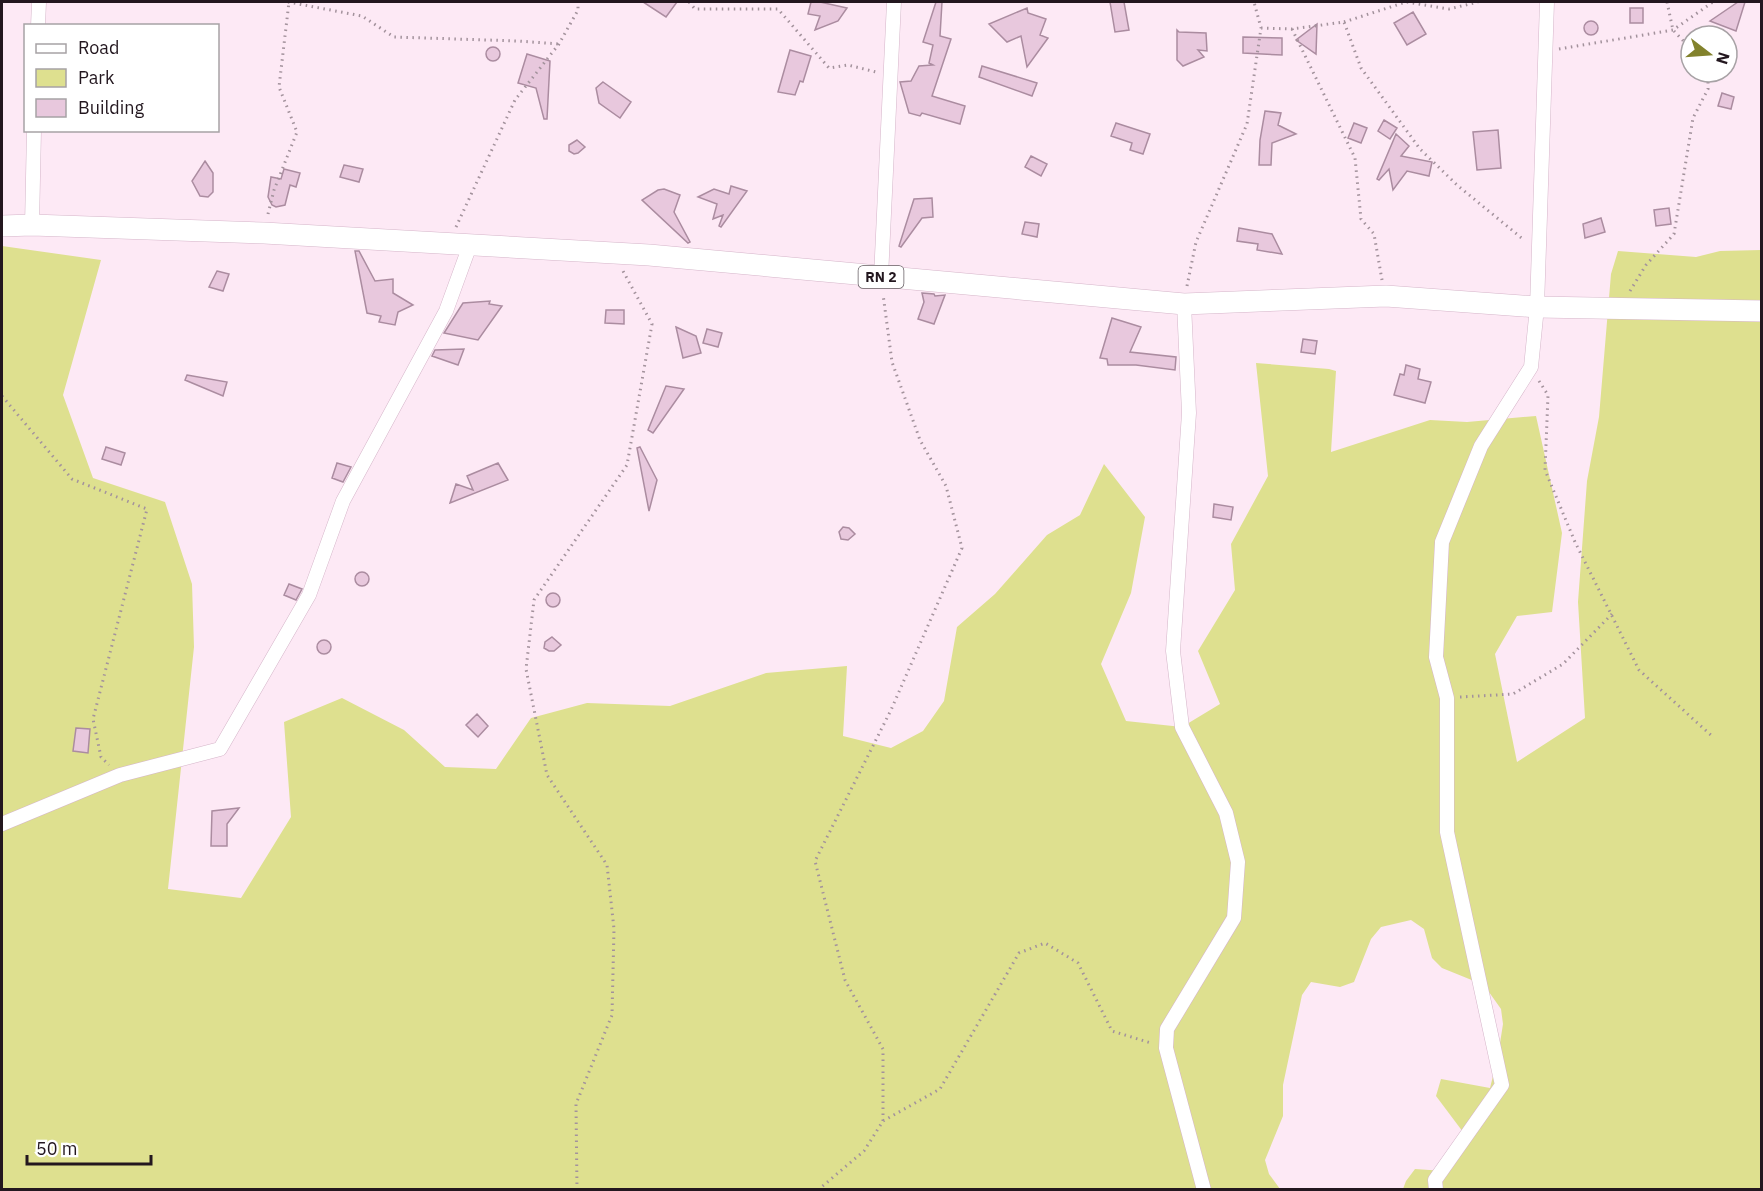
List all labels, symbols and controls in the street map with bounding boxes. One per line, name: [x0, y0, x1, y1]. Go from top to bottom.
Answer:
legend: [24, 24, 219, 132]
north arrow: [1679, 24, 1739, 84]
text: Road: [78, 36, 119, 59]
text: N: [1712, 50, 1735, 67]
text: Park: [78, 66, 115, 89]
text: Building: [78, 96, 145, 119]
road number: RN 2: [858, 266, 904, 288]
scale bar: [27, 1128, 152, 1166]
text: 50 m: [36, 1137, 78, 1160]

